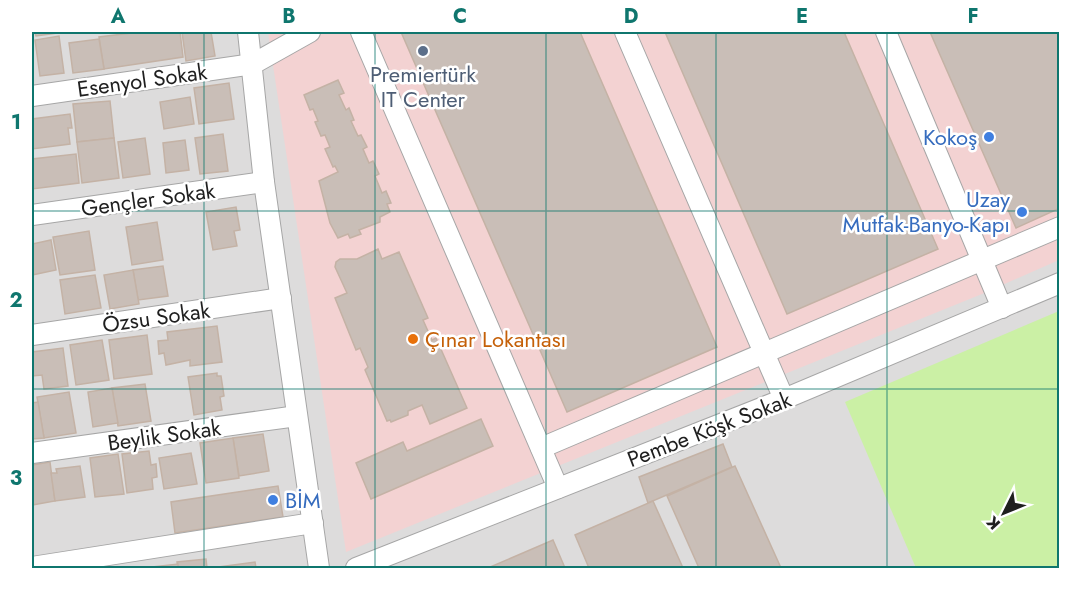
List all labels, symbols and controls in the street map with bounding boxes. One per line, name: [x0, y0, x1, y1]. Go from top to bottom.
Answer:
text: A: [110, 2, 126, 31]
text: B: [282, 2, 296, 31]
text: C: [453, 2, 467, 31]
text: D: [624, 2, 638, 31]
text: E: [796, 2, 808, 31]
text: F: [967, 2, 979, 31]
marker: Premiertürk IT Center: [416, 44, 430, 58]
street label: Esenyol Sokak: [75, 55, 209, 105]
place label: Premiertürk IT Center: [370, 58, 476, 115]
text: 1: [11, 108, 21, 137]
place label: Kokoş: [923, 121, 977, 153]
marker: Kokoş: [982, 130, 996, 144]
street label: Gençler Sokak: [79, 174, 217, 224]
place label: Uzay Mutfak-Banyo-Kapı: [843, 183, 1010, 240]
marker: Uzay Mutfak-Banyo-Kapı: [1015, 205, 1029, 219]
text: 2: [9, 286, 23, 315]
street label: Özsu Sokak: [100, 294, 212, 340]
place label: Çınar Lokantası: [425, 323, 566, 355]
marker: Çınar Lokantası: [406, 332, 420, 346]
street label: Pembe Köşk Sokak: [622, 383, 796, 475]
street label: Beylik Sokak: [105, 411, 223, 459]
text: 3: [10, 464, 22, 493]
north arrow: [974, 483, 1034, 543]
place label: BİM: [285, 484, 321, 516]
marker: BİM: [266, 493, 280, 507]
text: K: [981, 510, 1006, 535]

